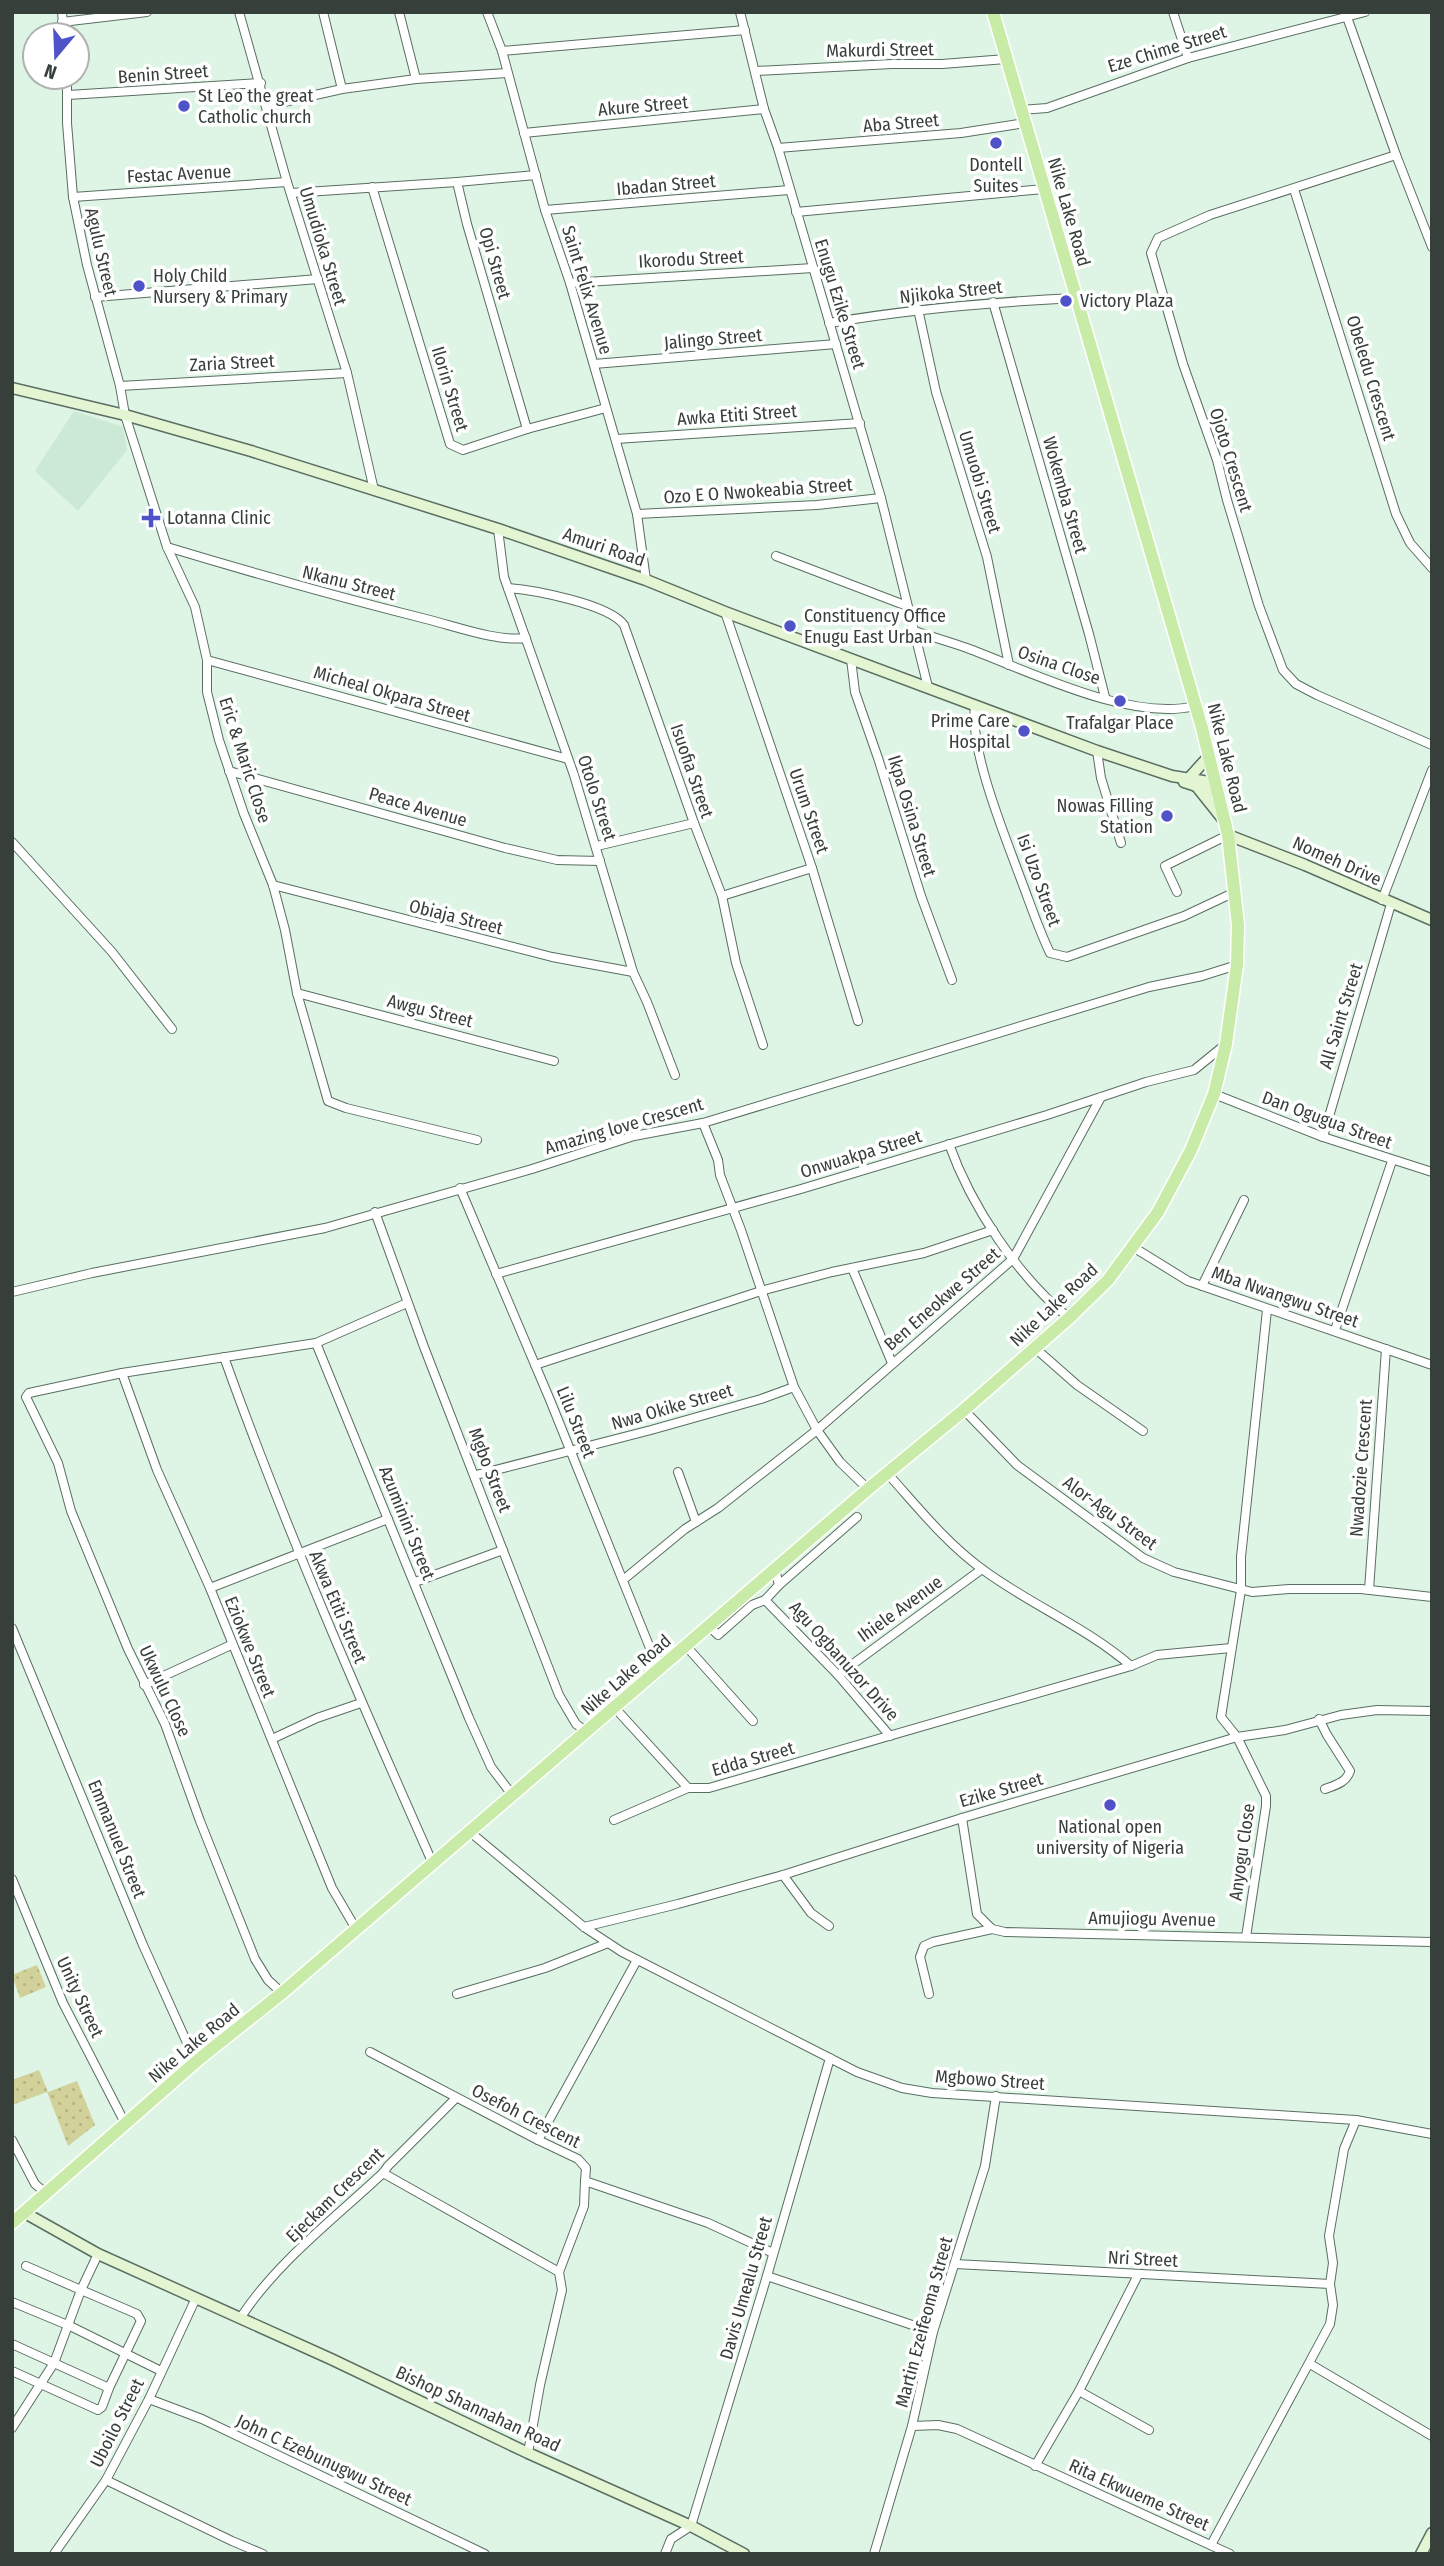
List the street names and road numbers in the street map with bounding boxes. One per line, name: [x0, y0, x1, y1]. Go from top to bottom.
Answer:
street label: Eze Chime Street: [1105, 21, 1229, 77]
street label: Makurdi Street: [826, 38, 934, 62]
street label: Benin Street: [117, 60, 209, 88]
street label: Akure Street: [597, 91, 689, 121]
street label: Aba Street: [862, 109, 940, 137]
street label: Nike Lake Road: [1043, 155, 1095, 269]
street label: Festac Avenue: [126, 160, 232, 188]
street label: Ibadan Street: [616, 170, 717, 200]
street label: Umudioka Street: [295, 184, 352, 308]
street label: Agulu Street: [80, 206, 122, 298]
street label: Saint Felix Avenue: [557, 223, 617, 357]
street label: Opi Street: [474, 224, 516, 302]
street label: Enugu Ezike Street: [810, 236, 870, 372]
street label: Ikorodu Street: [638, 245, 744, 273]
street label: Njikoka Street: [899, 276, 1004, 308]
street label: Obeledu Crescent: [1342, 313, 1400, 443]
street label: Jalingo Street: [663, 324, 763, 354]
street label: Ilorin Street: [427, 344, 473, 434]
street label: Zaria Street: [189, 350, 275, 376]
street label: Awka Etiti Street: [676, 400, 798, 430]
street label: Ojoto Crescent: [1205, 405, 1257, 515]
street label: Umuobi Street: [954, 428, 1006, 536]
street label: Wokemba Street: [1038, 434, 1092, 556]
street label: Ozo E O Nwokeabia Street: [663, 473, 853, 509]
street label: Amuri Road: [560, 523, 648, 571]
street label: Nkanu Street: [300, 561, 398, 605]
street label: Osina Close: [1015, 641, 1103, 689]
street label: Micheal Okpara Street: [311, 661, 473, 727]
street label: Eric & Maric Close: [214, 694, 276, 826]
street label: Nike Lake Road: [1203, 701, 1251, 815]
street label: Isuofia Street: [666, 721, 718, 821]
street label: Otolo Street: [573, 752, 621, 844]
street label: Ikpa Osina Street: [883, 753, 941, 880]
street label: Urum Street: [784, 766, 834, 857]
street label: Peace Avenue: [366, 783, 470, 832]
street label: Isi Uzo Street: [1012, 831, 1066, 929]
street label: Nomeh Drive: [1289, 832, 1385, 890]
street label: Obiaja Street: [407, 895, 505, 939]
street label: All Saint Street: [1314, 960, 1368, 1072]
street label: Awgu Street: [385, 990, 475, 1032]
street label: Dan Ogugua Street: [1259, 1086, 1395, 1154]
street label: Amazing love Crescent: [542, 1093, 706, 1159]
street label: Onwuakpa Street: [798, 1125, 925, 1183]
street label: Ben Eneokwe Street: [880, 1243, 1004, 1355]
street label: Nike Lake Road: [1005, 1259, 1103, 1351]
street label: Mba Nwangwu Street: [1209, 1261, 1362, 1333]
street label: Nwa Okike Street: [609, 1379, 735, 1435]
street label: Lilu Street: [552, 1383, 600, 1461]
street label: Nwadozie Crescent: [1345, 1398, 1377, 1538]
street label: Mgbo Street: [464, 1425, 516, 1515]
street label: Azuminini Street: [374, 1463, 440, 1583]
street label: Alor-Agu Street: [1058, 1471, 1162, 1555]
street label: Akwa Etiti Street: [304, 1547, 372, 1667]
street label: Ihiele Avenue: [853, 1571, 947, 1647]
street label: Eziokwe Street: [220, 1593, 280, 1701]
street label: Agu Ogbanuzor Drive: [785, 1597, 904, 1725]
street label: Nike Lake Road: [576, 1630, 676, 1720]
street label: Ukwulu Close: [134, 1642, 196, 1740]
street label: Edda Street: [709, 1737, 797, 1781]
street label: Ezike Street: [957, 1768, 1045, 1812]
street label: Emmanuel Street: [83, 1777, 151, 1902]
street label: Anyogu Close: [1224, 1802, 1260, 1902]
street label: Amujiogu Avenue: [1088, 1907, 1216, 1931]
street label: Unity Street: [52, 1953, 108, 2041]
street label: Nike Lake Road: [144, 1999, 244, 2087]
street label: Mgbowo Street: [934, 2065, 1046, 2095]
street label: Osefoh Crescent: [468, 2079, 584, 2153]
street label: Ejeckam Crescent: [282, 2143, 389, 2247]
street label: Davis Umealu Street: [715, 2214, 777, 2362]
street label: Martin Ezeifeoma Street: [891, 2234, 957, 2410]
street label: Nri Street: [1107, 2246, 1179, 2272]
street label: Bishop Shannahan Road: [392, 2361, 564, 2457]
street label: Uboilo Street: [85, 2375, 149, 2471]
street label: John C Ezebunugwu Street: [233, 2410, 415, 2510]
street label: Rita Ekwueme Street: [1065, 2454, 1213, 2536]

